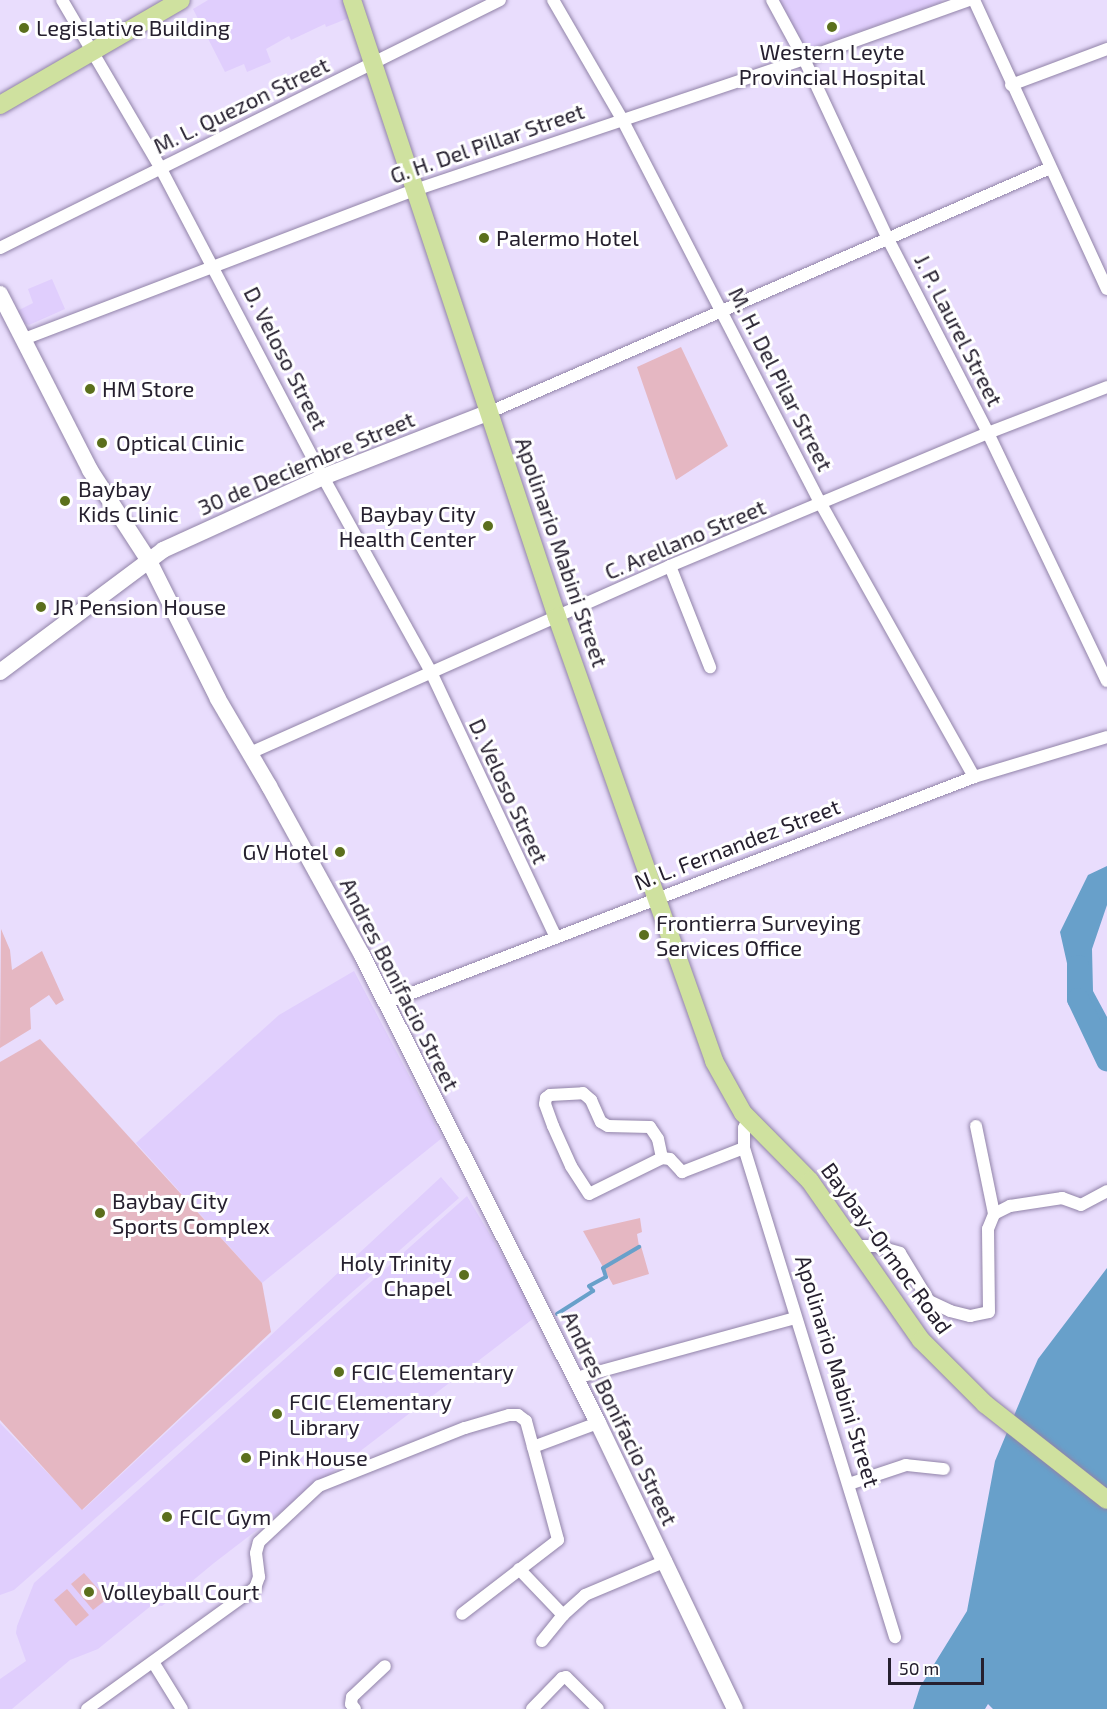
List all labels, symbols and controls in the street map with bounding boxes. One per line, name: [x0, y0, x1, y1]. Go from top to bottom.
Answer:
place label: Legislative Building: [36, 15, 230, 41]
marker: Western Leyte Provincial Hospital: [823, 18, 841, 36]
marker: Legislative Building: [17, 21, 31, 35]
place label: Western Leyte Provincial Hospital: [738, 38, 926, 90]
street label: M. L. Quezon Street: [149, 51, 333, 159]
street label: G. H. Del Pillar Street: [386, 97, 588, 189]
place label: Palermo Hotel: [496, 225, 639, 251]
marker: Palermo Hotel: [477, 231, 491, 245]
street label: J. P. Laurel Street: [909, 249, 1009, 411]
street label: D. Veloso Street: [238, 282, 334, 434]
street label: M. H. Del Pilar Street: [723, 282, 839, 476]
place label: HM Store: [102, 376, 194, 402]
marker: HM Store: [83, 382, 97, 396]
street label: 30 de Deciembre Street: [194, 405, 418, 521]
place label: Optical Clinic: [116, 430, 245, 456]
marker: Optical Clinic: [93, 434, 111, 452]
street label: Apolinario Mabini Street: [510, 434, 614, 670]
place label: Baybay Kids Clinic: [78, 475, 179, 526]
marker: Baybay Kids Clinic: [56, 492, 74, 510]
street label: C. Arellano Street: [600, 493, 770, 585]
place label: Baybay City Health Center: [339, 500, 476, 552]
marker: Baybay City Health Center: [481, 519, 495, 533]
place label: JR Pension House: [53, 594, 226, 620]
marker: JR Pension House: [34, 600, 48, 614]
street label: D. Veloso Street: [464, 714, 554, 868]
street label: N. L. Fernandez Street: [630, 793, 844, 895]
place label: GV Hotel: [242, 839, 328, 865]
marker: GV Hotel: [333, 845, 347, 859]
street label: Andres Bonifacio Street: [335, 873, 465, 1095]
place label: Frontierra Surveying Services Office: [656, 909, 861, 960]
marker: Frontierra Surveying Services Office: [637, 928, 651, 942]
street label: Baybay-Ormoc Road: [816, 1157, 958, 1339]
place label: Baybay City Sports Complex: [112, 1187, 270, 1238]
marker: Baybay City Sports Complex: [93, 1206, 107, 1220]
place label: Holy Trinity Chapel: [339, 1249, 452, 1300]
street label: Apolinario Mabini Street: [790, 1252, 886, 1490]
marker: Holy Trinity Chapel: [457, 1268, 471, 1282]
street label: Andres Bonifacio Street: [557, 1307, 683, 1529]
place label: FCIC Elementary: [351, 1359, 514, 1385]
marker: FCIC Elementary: [332, 1365, 346, 1379]
place label: FCIC Elementary Library: [289, 1388, 452, 1440]
marker: FCIC Elementary Library: [270, 1407, 284, 1421]
place label: Pink House: [258, 1445, 368, 1471]
marker: Pink House: [239, 1451, 253, 1465]
place label: FCIC Gym: [179, 1504, 271, 1530]
marker: FCIC Gym: [160, 1510, 174, 1524]
place label: Volleyball Court: [101, 1579, 260, 1605]
marker: Volleyball Court: [82, 1585, 96, 1599]
scale bar: [891, 1646, 987, 1684]
text: 50 m: [899, 1657, 939, 1679]

